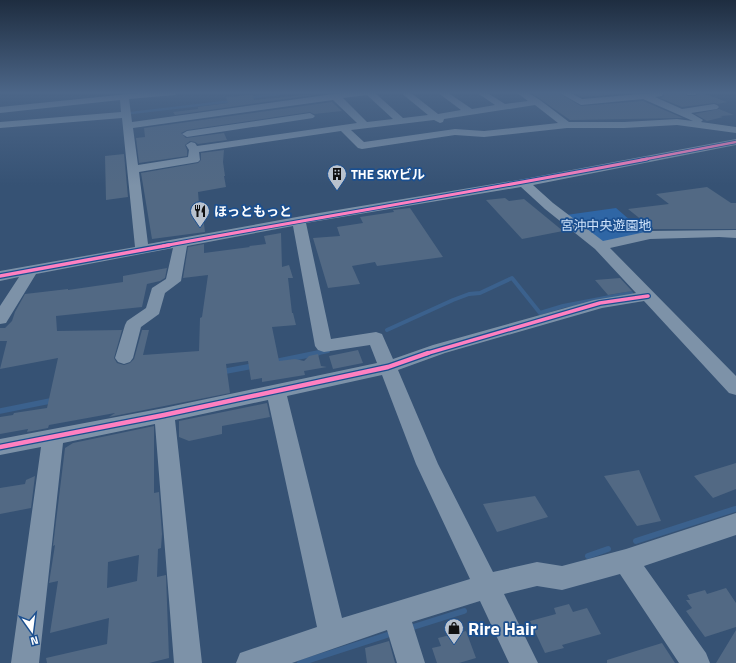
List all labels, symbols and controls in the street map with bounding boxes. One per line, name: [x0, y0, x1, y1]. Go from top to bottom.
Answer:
building icon: THE SKYビル: [326, 163, 348, 191]
place label: THE SKYビル: [351, 164, 425, 184]
restaurant icon: ほっともっと: [189, 200, 211, 228]
place label: ほっともっと: [214, 201, 292, 221]
park label: 宮沖中央遊園地: [560, 215, 652, 235]
north arrow: [12, 611, 52, 651]
place label: Rire Hair: [468, 615, 537, 642]
shop icon: Rire Hair: [443, 617, 465, 645]
text: N: [29, 632, 40, 649]

